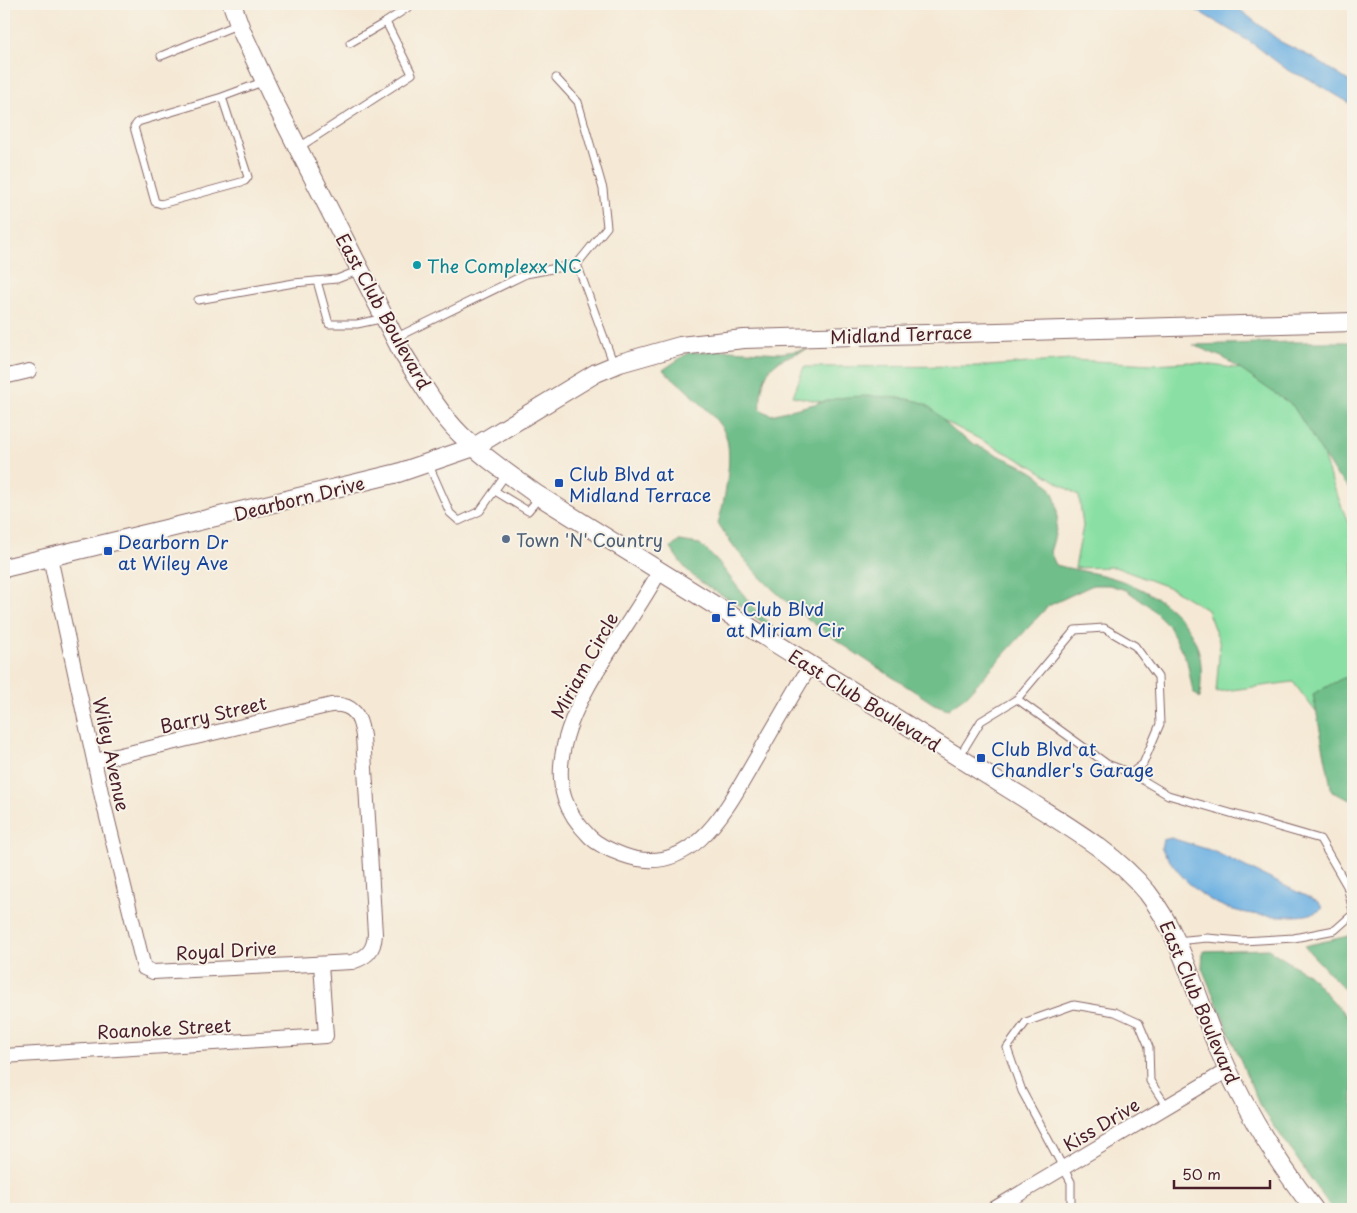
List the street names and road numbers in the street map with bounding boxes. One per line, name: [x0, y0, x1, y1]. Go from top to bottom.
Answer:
street label: East Club Boulevard: [330, 228, 438, 394]
street label: Midland Terrace: [829, 318, 973, 350]
street label: Dearborn Drive: [231, 469, 367, 527]
street label: Miriam Circle: [544, 607, 624, 723]
street label: East Club Boulevard: [784, 642, 946, 758]
street label: Barry Street: [157, 689, 269, 739]
street label: Wiley Avenue: [87, 694, 137, 814]
street label: East Club Boulevard: [1153, 916, 1247, 1088]
street label: Royal Drive: [175, 934, 277, 966]
street label: Roanoke Street: [96, 1011, 232, 1045]
street label: Kiss Drive: [1058, 1091, 1144, 1157]

